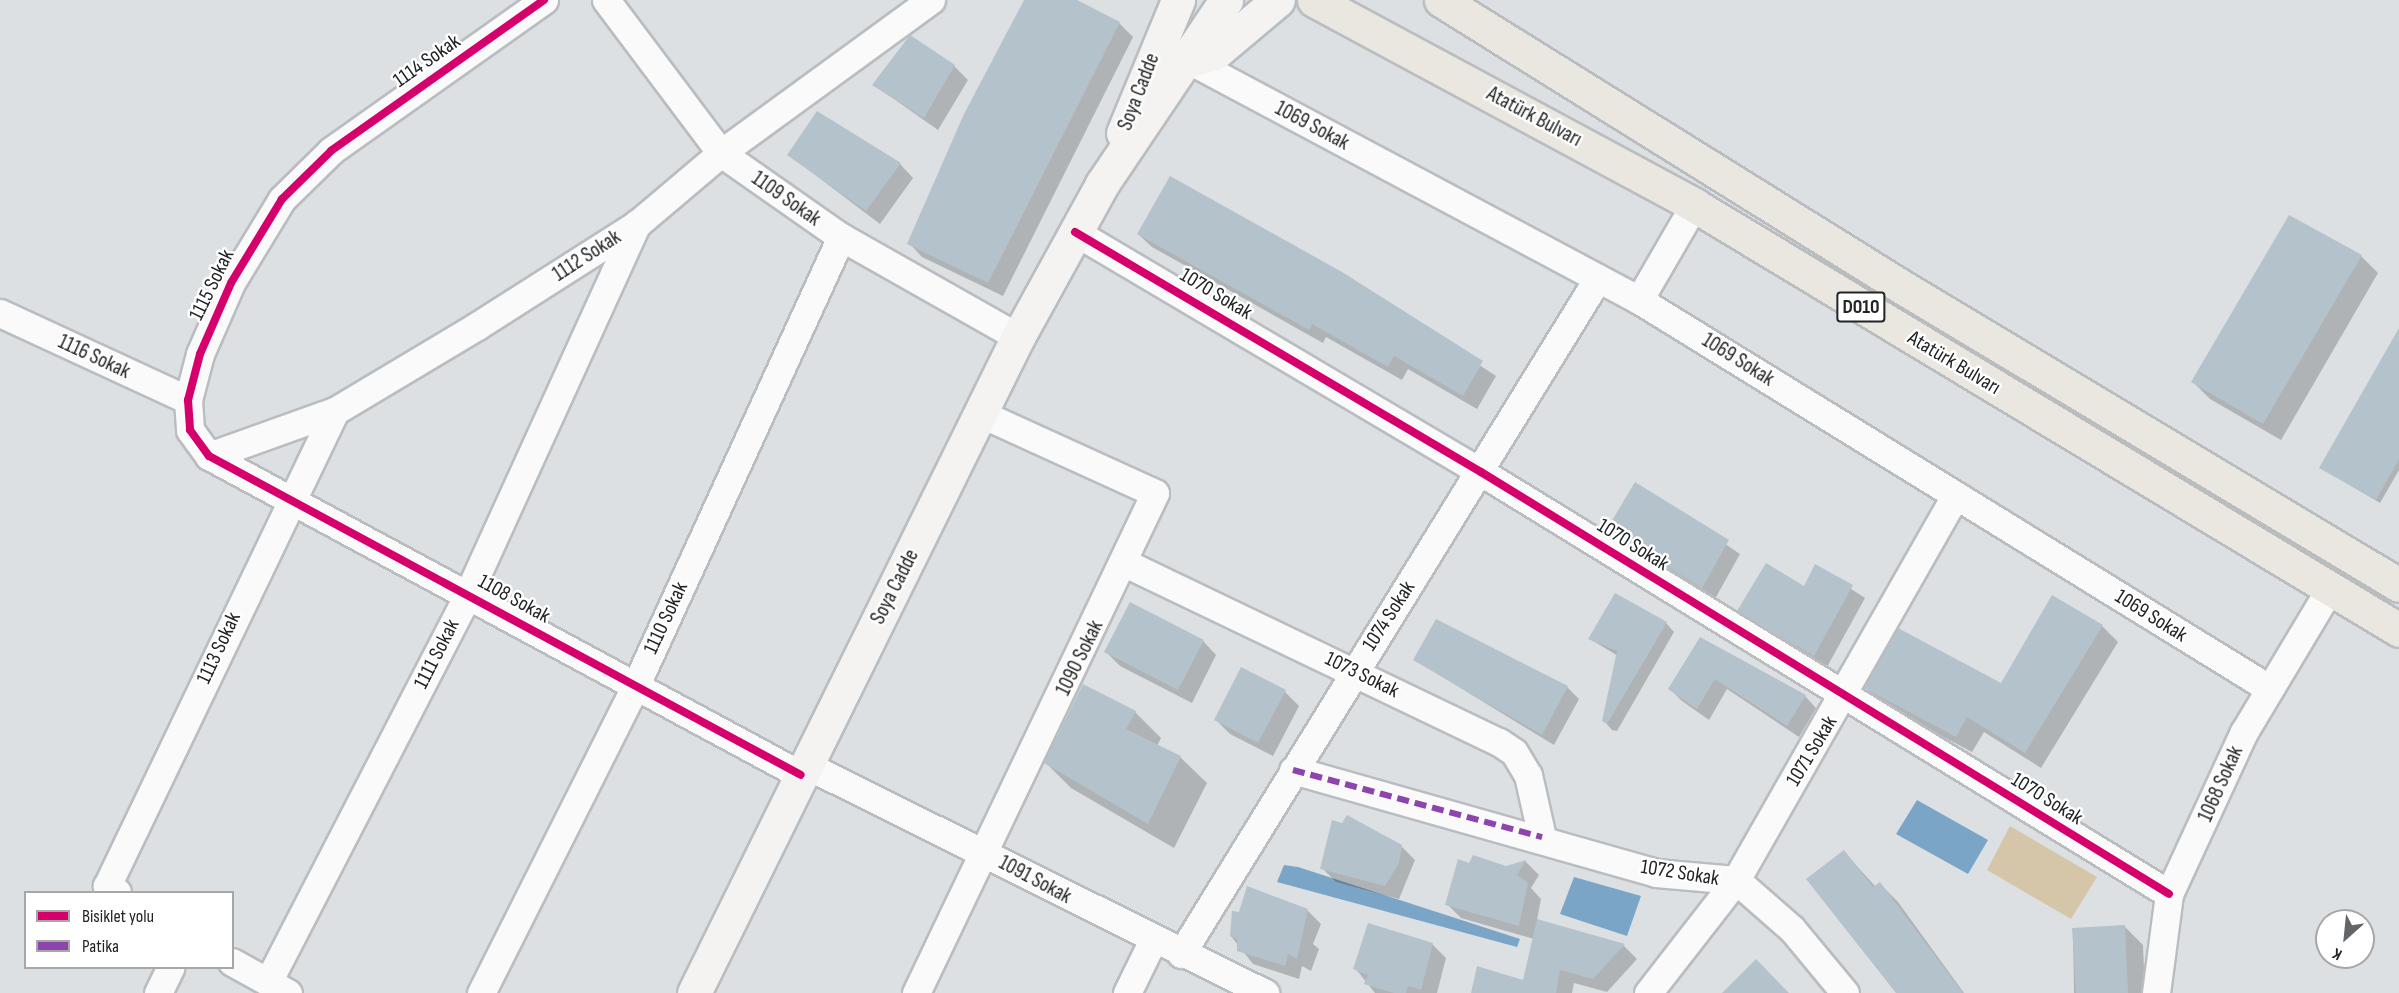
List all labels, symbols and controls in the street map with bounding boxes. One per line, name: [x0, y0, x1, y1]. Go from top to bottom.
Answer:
street label: 1114 Sokak: [389, 29, 465, 93]
street label: Soya Cadde: [1113, 50, 1165, 134]
street label: Atatürk Bulvarı: [1482, 81, 1586, 153]
street label: 1069 Sokak: [1271, 96, 1353, 156]
street label: 1109 Sokak: [747, 166, 825, 232]
street label: 1112 Sokak: [548, 225, 626, 287]
street label: 1115 Sokak: [184, 245, 240, 325]
street label: 1070 Sokak: [1175, 263, 1257, 325]
road number: D010: [1836, 290, 1886, 324]
street label: Atatürk Bulvarı: [1903, 325, 2005, 401]
street label: 1069 Sokak: [1697, 328, 1779, 392]
street label: 1116 Sokak: [54, 329, 134, 385]
street label: 1070 Sokak: [1593, 513, 1673, 577]
street label: Soya Cadde: [865, 545, 925, 629]
street label: 1108 Sokak: [474, 569, 554, 629]
street label: 1074 Sokak: [1357, 576, 1421, 656]
street label: 1110 Sokak: [638, 578, 694, 658]
street label: 1069 Sokak: [2110, 584, 2192, 648]
street label: 1113 Sokak: [192, 608, 246, 688]
street label: 1111 Sokak: [409, 615, 465, 693]
street label: 1090 Sokak: [1051, 616, 1109, 700]
street label: 1073 Sokak: [1321, 646, 1403, 704]
street label: 1071 Sokak: [1781, 711, 1843, 791]
street label: 1068 Sokak: [2193, 742, 2249, 826]
street label: 1070 Sokak: [2007, 767, 2087, 831]
street label: 1091 Sokak: [994, 850, 1076, 910]
street label: 1072 Sokak: [1639, 854, 1721, 892]
legend: [24, 891, 234, 969]
text: Bisiklet yolu: [82, 906, 154, 927]
north arrow: [2315, 909, 2375, 969]
text: Patika: [82, 936, 119, 957]
text: K: [2330, 943, 2345, 964]

